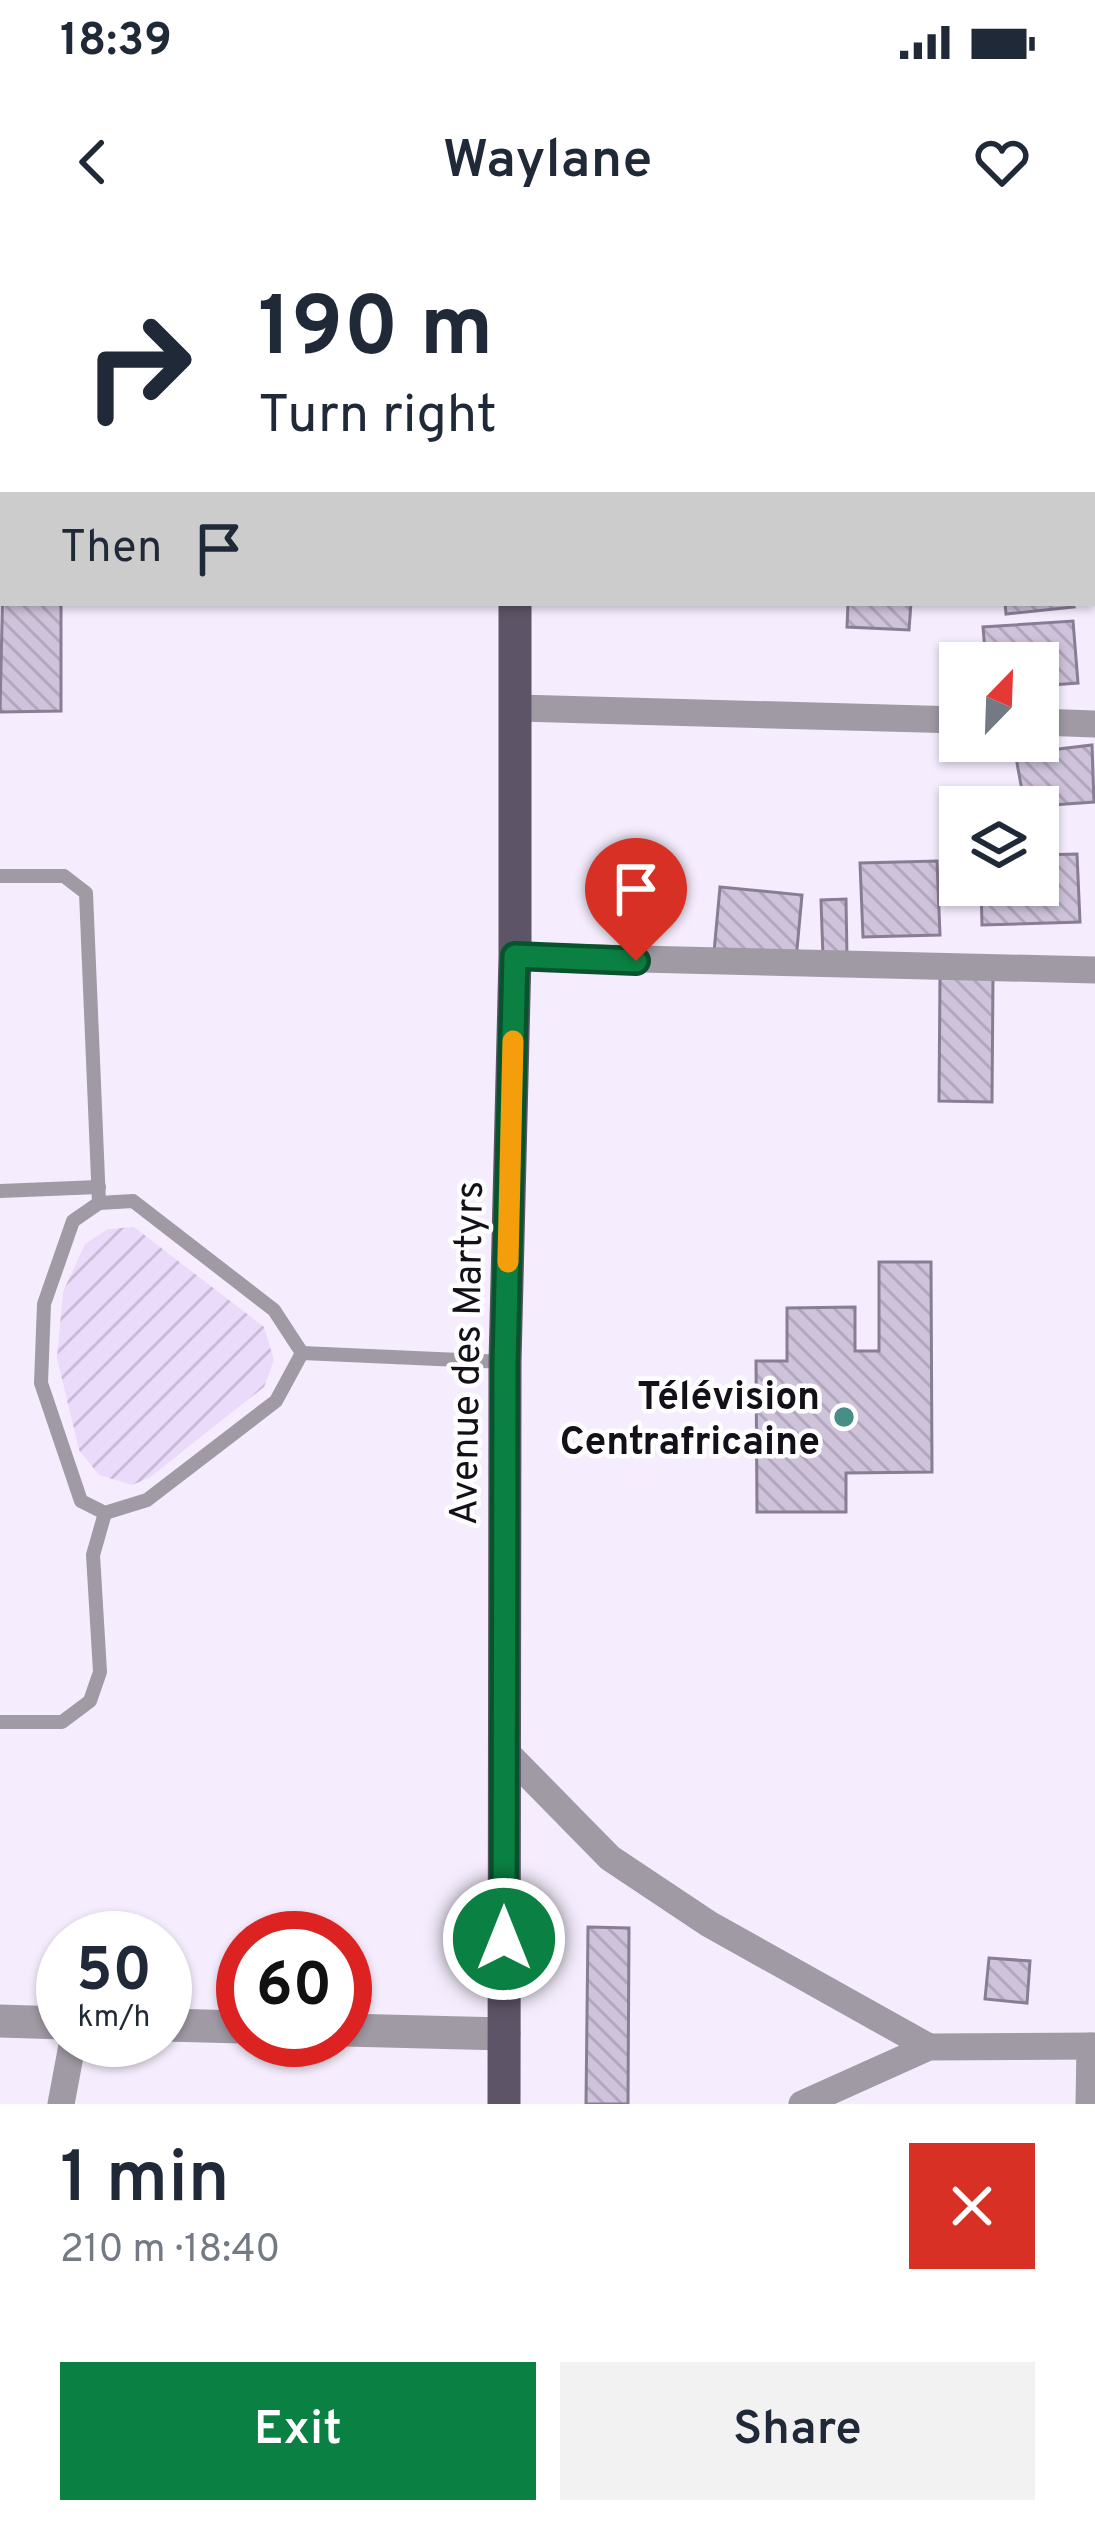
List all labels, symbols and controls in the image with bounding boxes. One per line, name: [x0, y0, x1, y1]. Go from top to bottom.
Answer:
text: 18:39: [60, 14, 172, 71]
text: Waylane: [443, 128, 652, 197]
icon: back: [60, 129, 126, 195]
icon: heart: [969, 129, 1035, 195]
text: 190 m: [258, 279, 493, 385]
icon: right: [60, 288, 216, 444]
text: Turn right: [258, 383, 497, 452]
icon: arrive: [186, 516, 252, 582]
text: Then: [60, 521, 162, 578]
north arrow: [939, 642, 1059, 762]
map controls: [939, 642, 1059, 906]
button: layers: [939, 786, 1059, 906]
pin: [585, 838, 687, 961]
icon: arrive: [603, 856, 669, 922]
street label: Avenue des Martyrs: [442, 1180, 497, 1526]
place label: Télévision Centrafricaine: [560, 1375, 820, 1469]
marker: Télévision Centrafricaine: [831, 1404, 857, 1430]
position arrow: [441, 1876, 567, 2002]
speed limit sign: 60: [216, 1911, 372, 2067]
text: 50: [76, 1936, 152, 2012]
text: km/h: [78, 2000, 150, 2037]
text: 1 min: [60, 2136, 230, 2228]
button: close: [909, 2143, 1035, 2269]
text: 210 m · 18:40: [60, 2227, 280, 2276]
button: Exit: [60, 2362, 536, 2500]
button: Share: [560, 2362, 1035, 2500]

